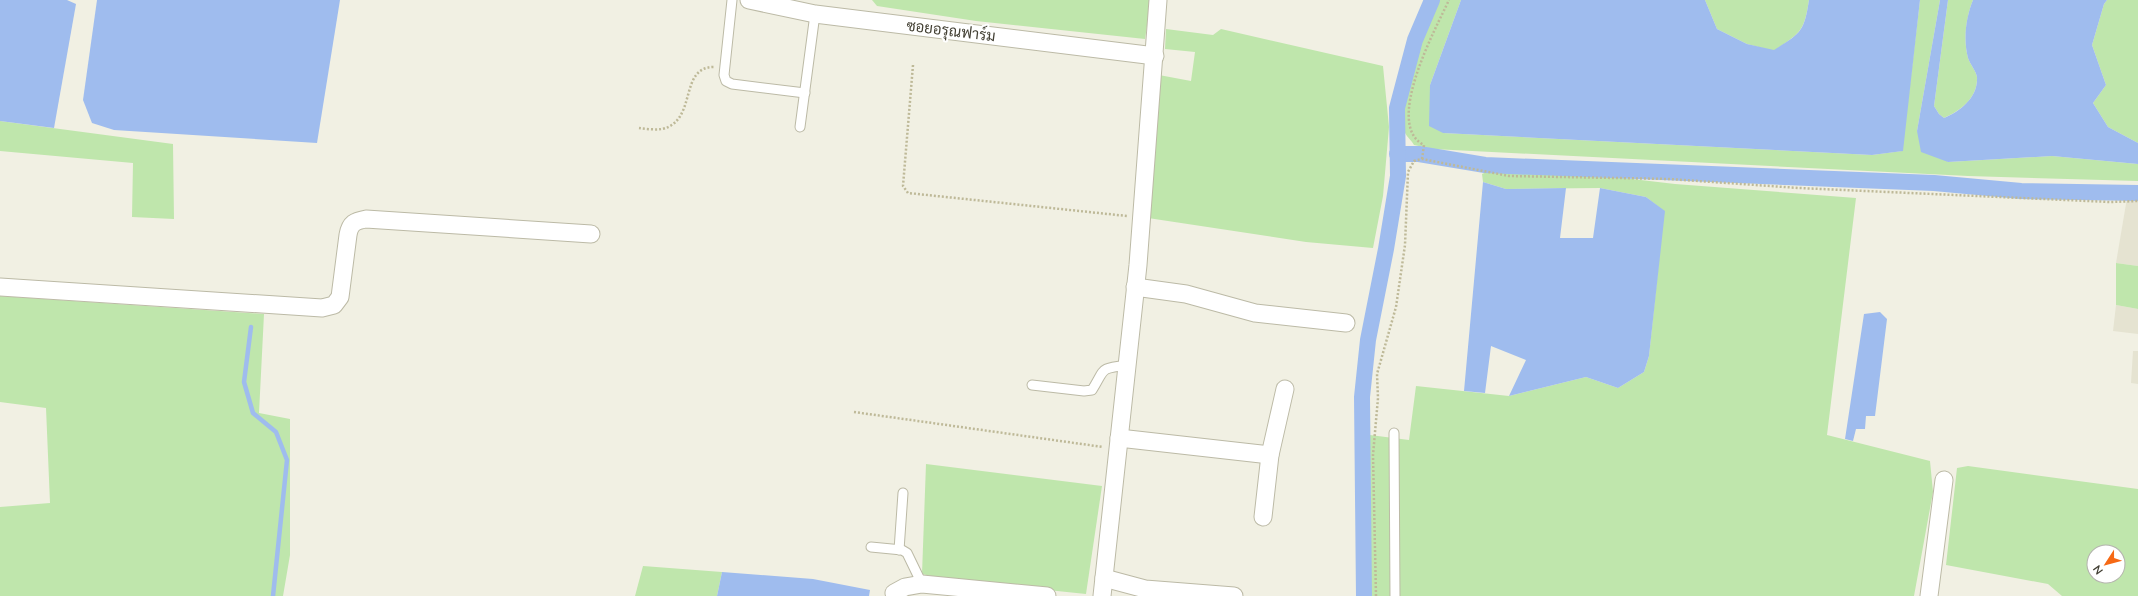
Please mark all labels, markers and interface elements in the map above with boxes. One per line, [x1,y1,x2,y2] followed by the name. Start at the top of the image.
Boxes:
[905,16,997,47] street label: ซอยอรุณฟาร์ม
[2086,544,2126,584] north arrow
[2090,562,2106,577] text: N

